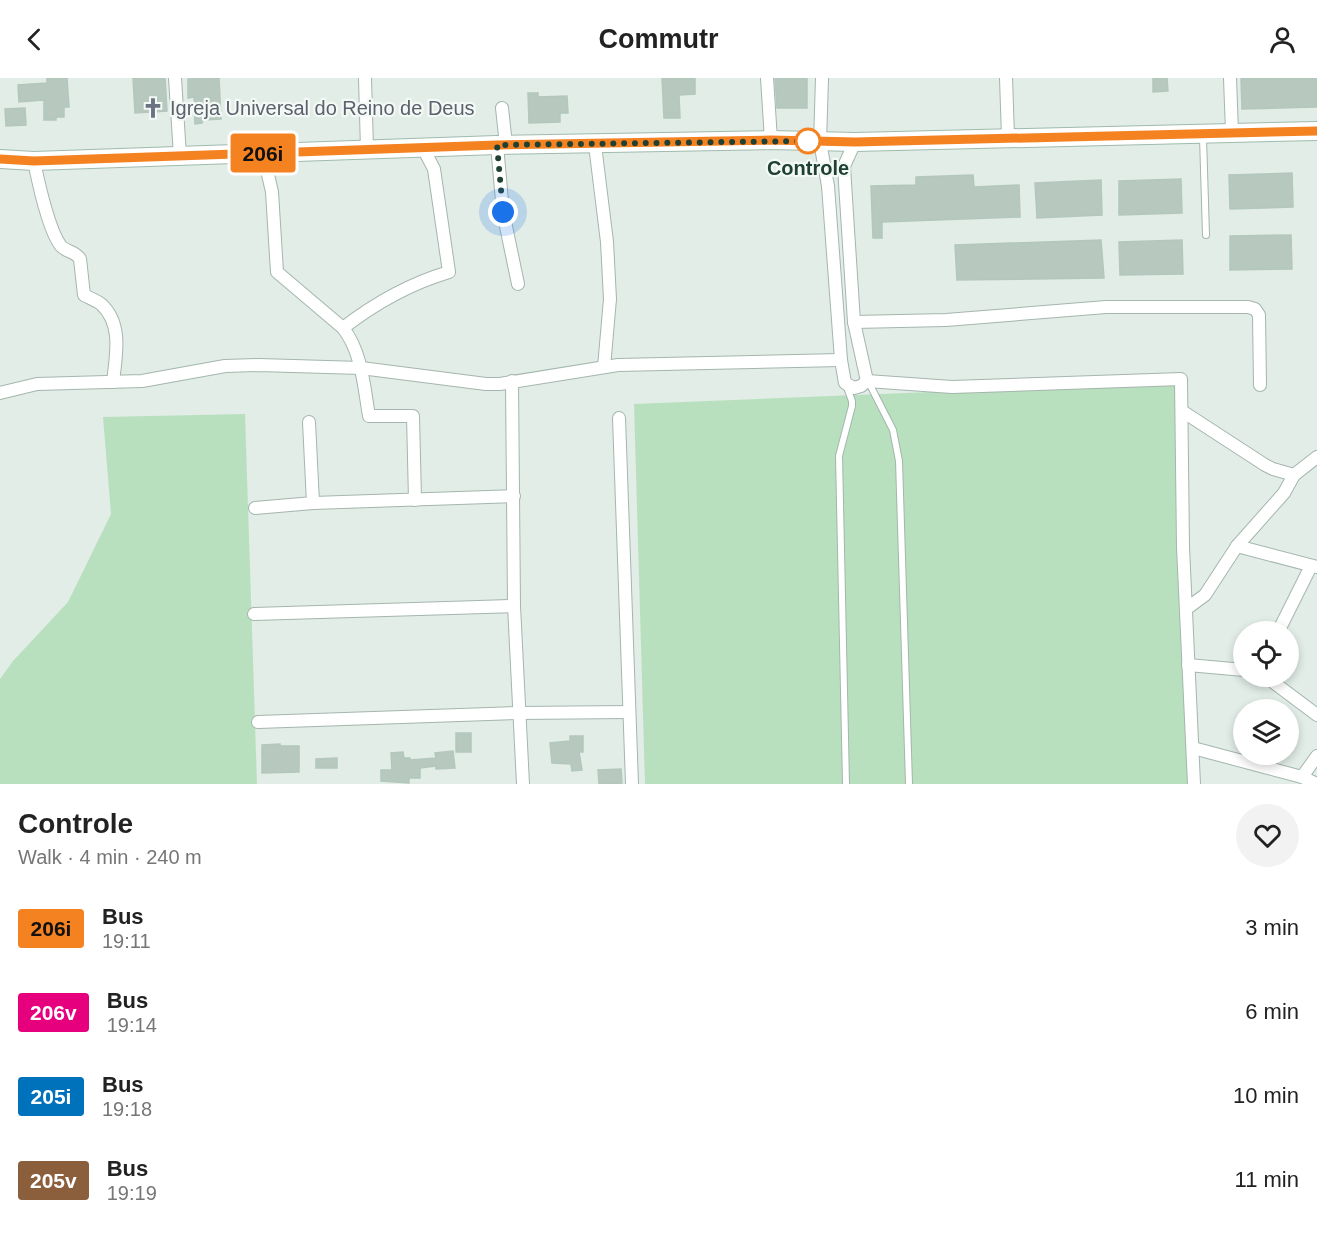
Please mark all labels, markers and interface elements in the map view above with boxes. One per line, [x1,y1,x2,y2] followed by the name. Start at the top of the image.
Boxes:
[18,23,51,56] icon: back
[1266,23,1299,56] icon: person
[599,24,719,54] text: Commutr
[141,96,165,120] church icon: Igreja Universal do Reino de Deus
[170,97,475,119] place label: Igreja Universal do Reino de Deus
[795,128,821,154] marker: Controle
[221,134,305,172] line badge: 206i
[243,142,283,165] text: 206i
[767,157,849,179] place label: Controle
[488,197,518,227] your location
[1233,621,1299,765] map controls
[1233,621,1299,687] button: locate
[1233,699,1299,765] button: layers
[1236,804,1299,867] button: heart
[18,808,133,839] text: Controle
[18,846,202,868] text: Walk · 4 min · 240 m
[102,904,144,929] text: Bus
[1245,915,1299,940] text: 3 min
[31,917,71,940] text: 206i
[102,930,151,952] text: 19:11
[107,988,148,1013] text: Bus
[1245,999,1299,1024] text: 6 min
[30,1001,77,1024] text: 206v
[107,1014,157,1036] text: 19:14
[102,1072,144,1097] text: Bus
[1233,1083,1299,1108] text: 10 min
[31,1085,71,1108] text: 205i
[102,1098,152,1120] text: 19:18
[107,1156,148,1181] text: Bus
[1235,1167,1299,1192] text: 11 min
[30,1169,77,1192] text: 205v
[107,1182,157,1204] text: 19:19

